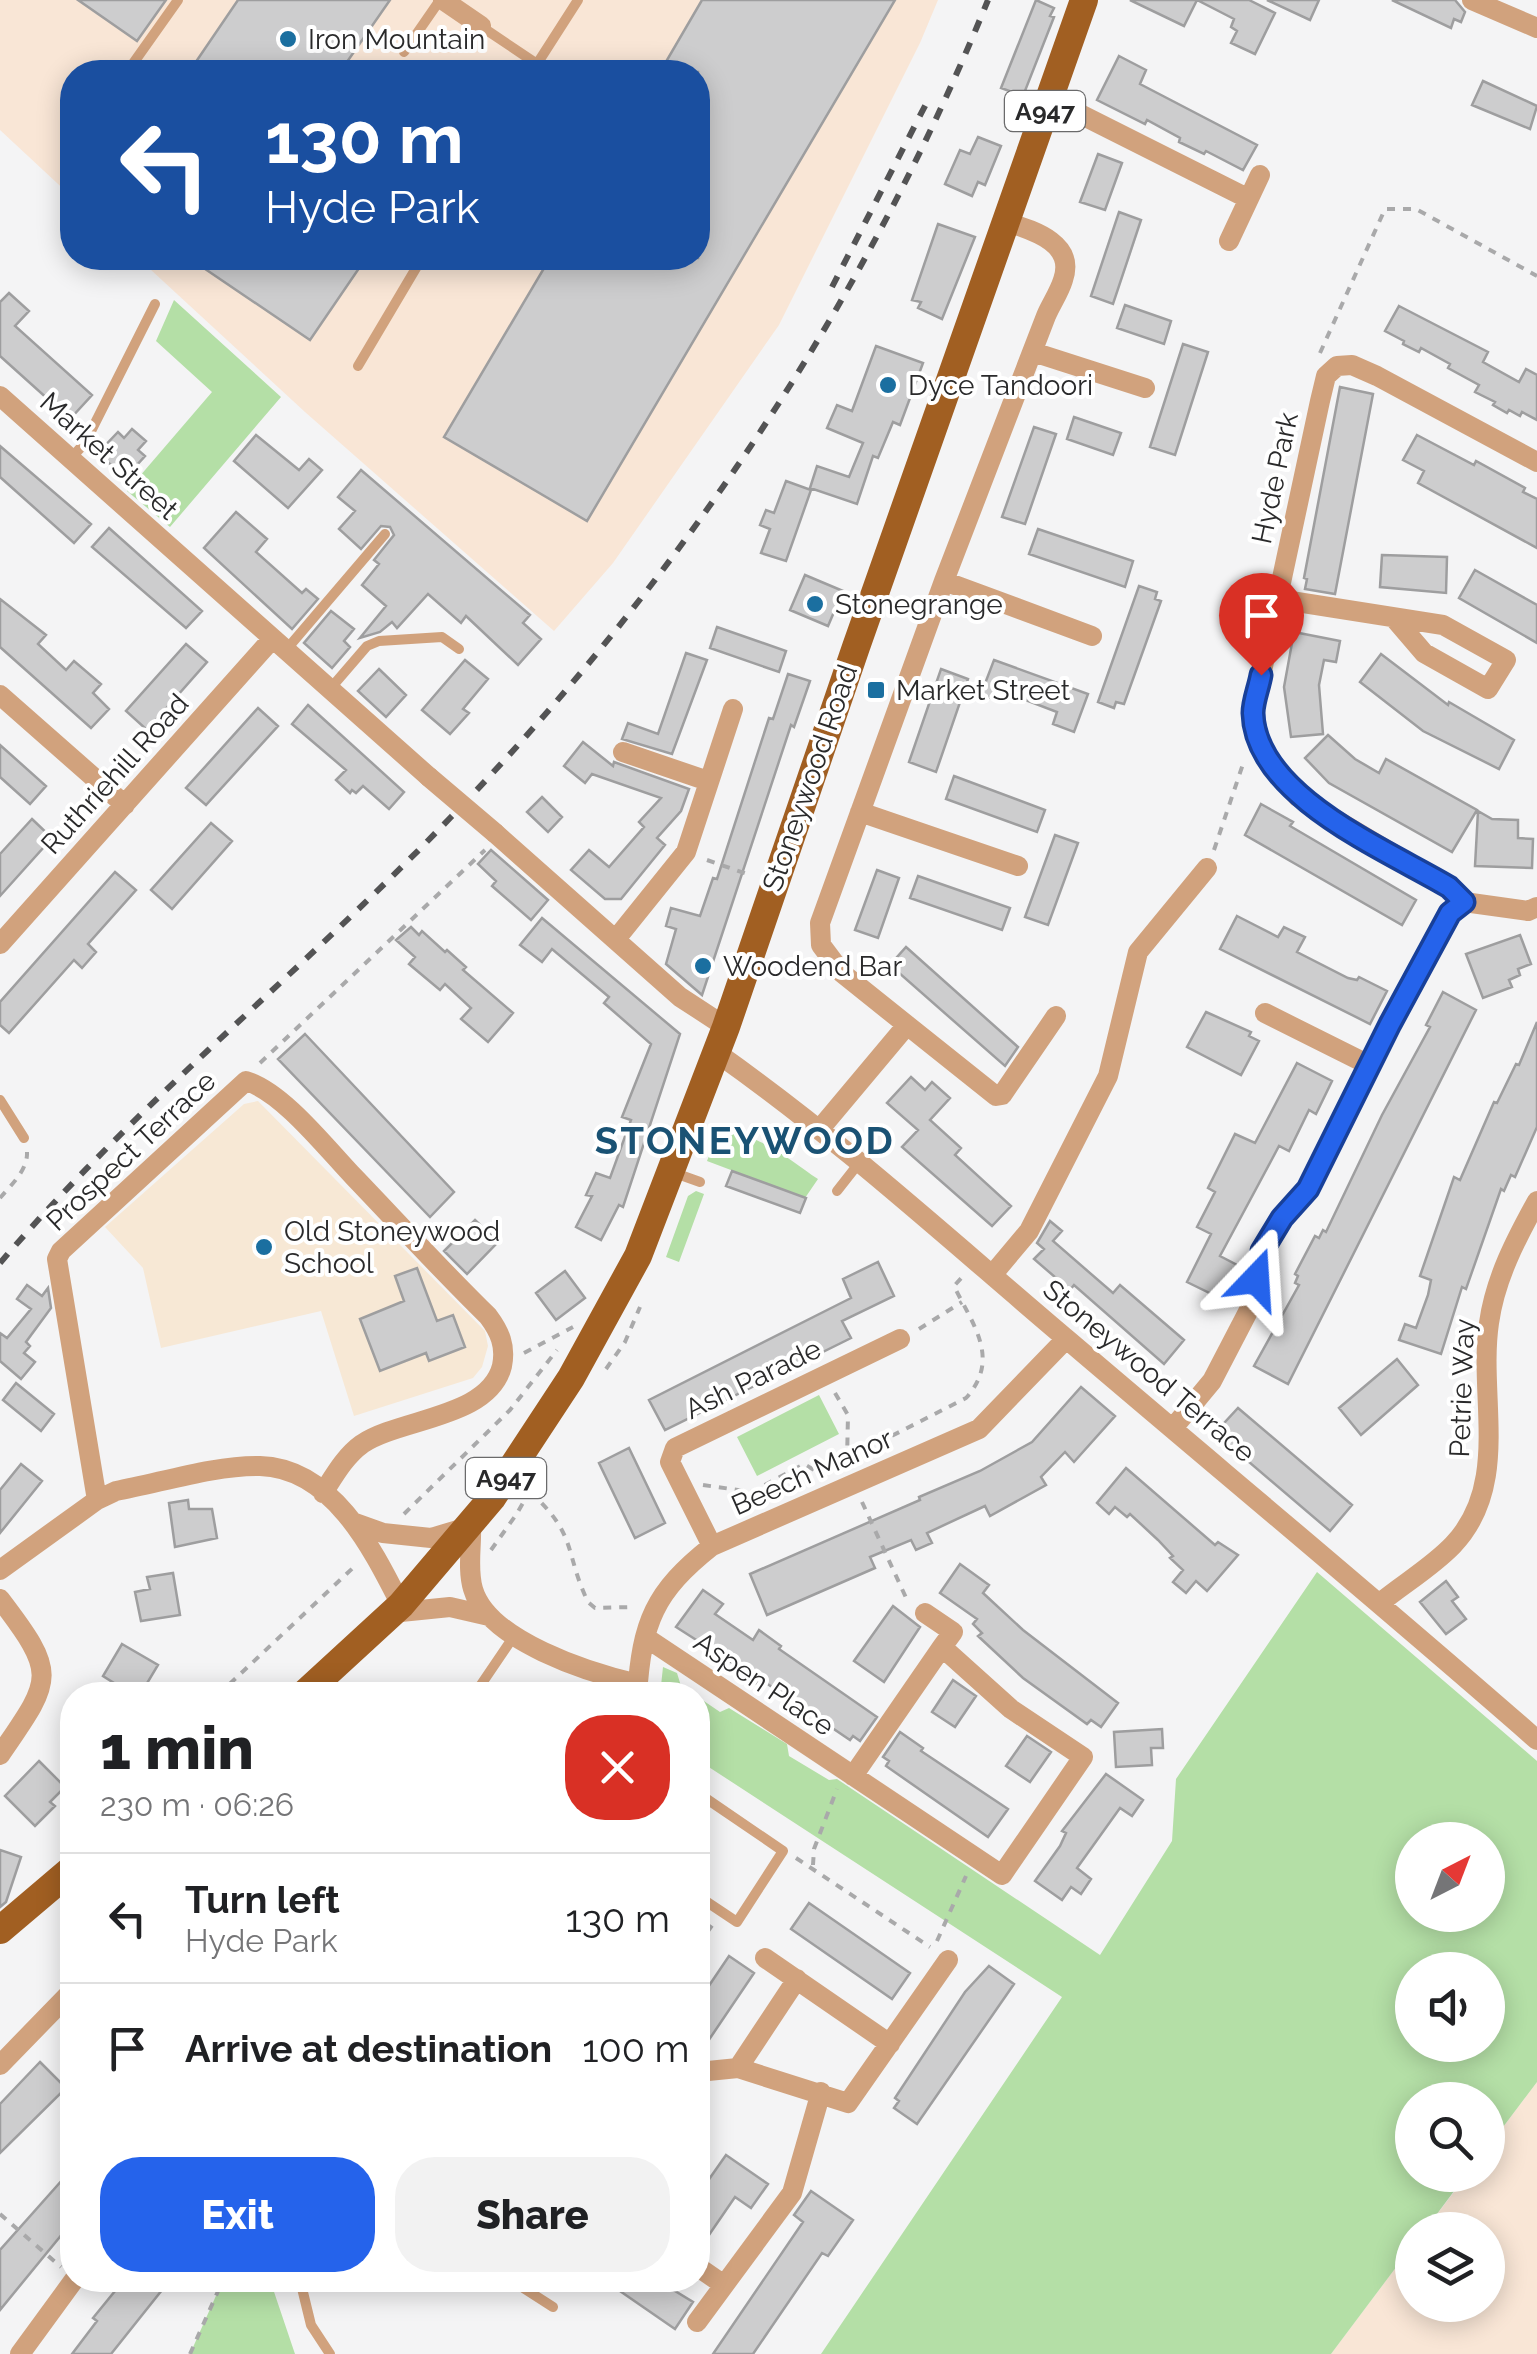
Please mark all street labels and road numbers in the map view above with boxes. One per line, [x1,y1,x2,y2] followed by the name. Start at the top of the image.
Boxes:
[1005,91,1085,131] road number: A947
[33,386,185,527] street label: Market Street
[1245,409,1305,547] street label: Hyde Park
[756,660,864,896] street label: Stoneywood Road
[35,687,195,861] street label: Ruthriehill Road
[40,1064,222,1238] street label: Prospect Terrace
[1036,1273,1262,1469] street label: Stoneywood Terrace
[1443,1318,1481,1458] street label: Petrie Way
[680,1332,826,1426] street label: Ash Parade
[726,1422,898,1522] street label: Beech Manor
[466,1458,546,1498] road number: A947
[688,1625,840,1743] street label: Aspen Place

